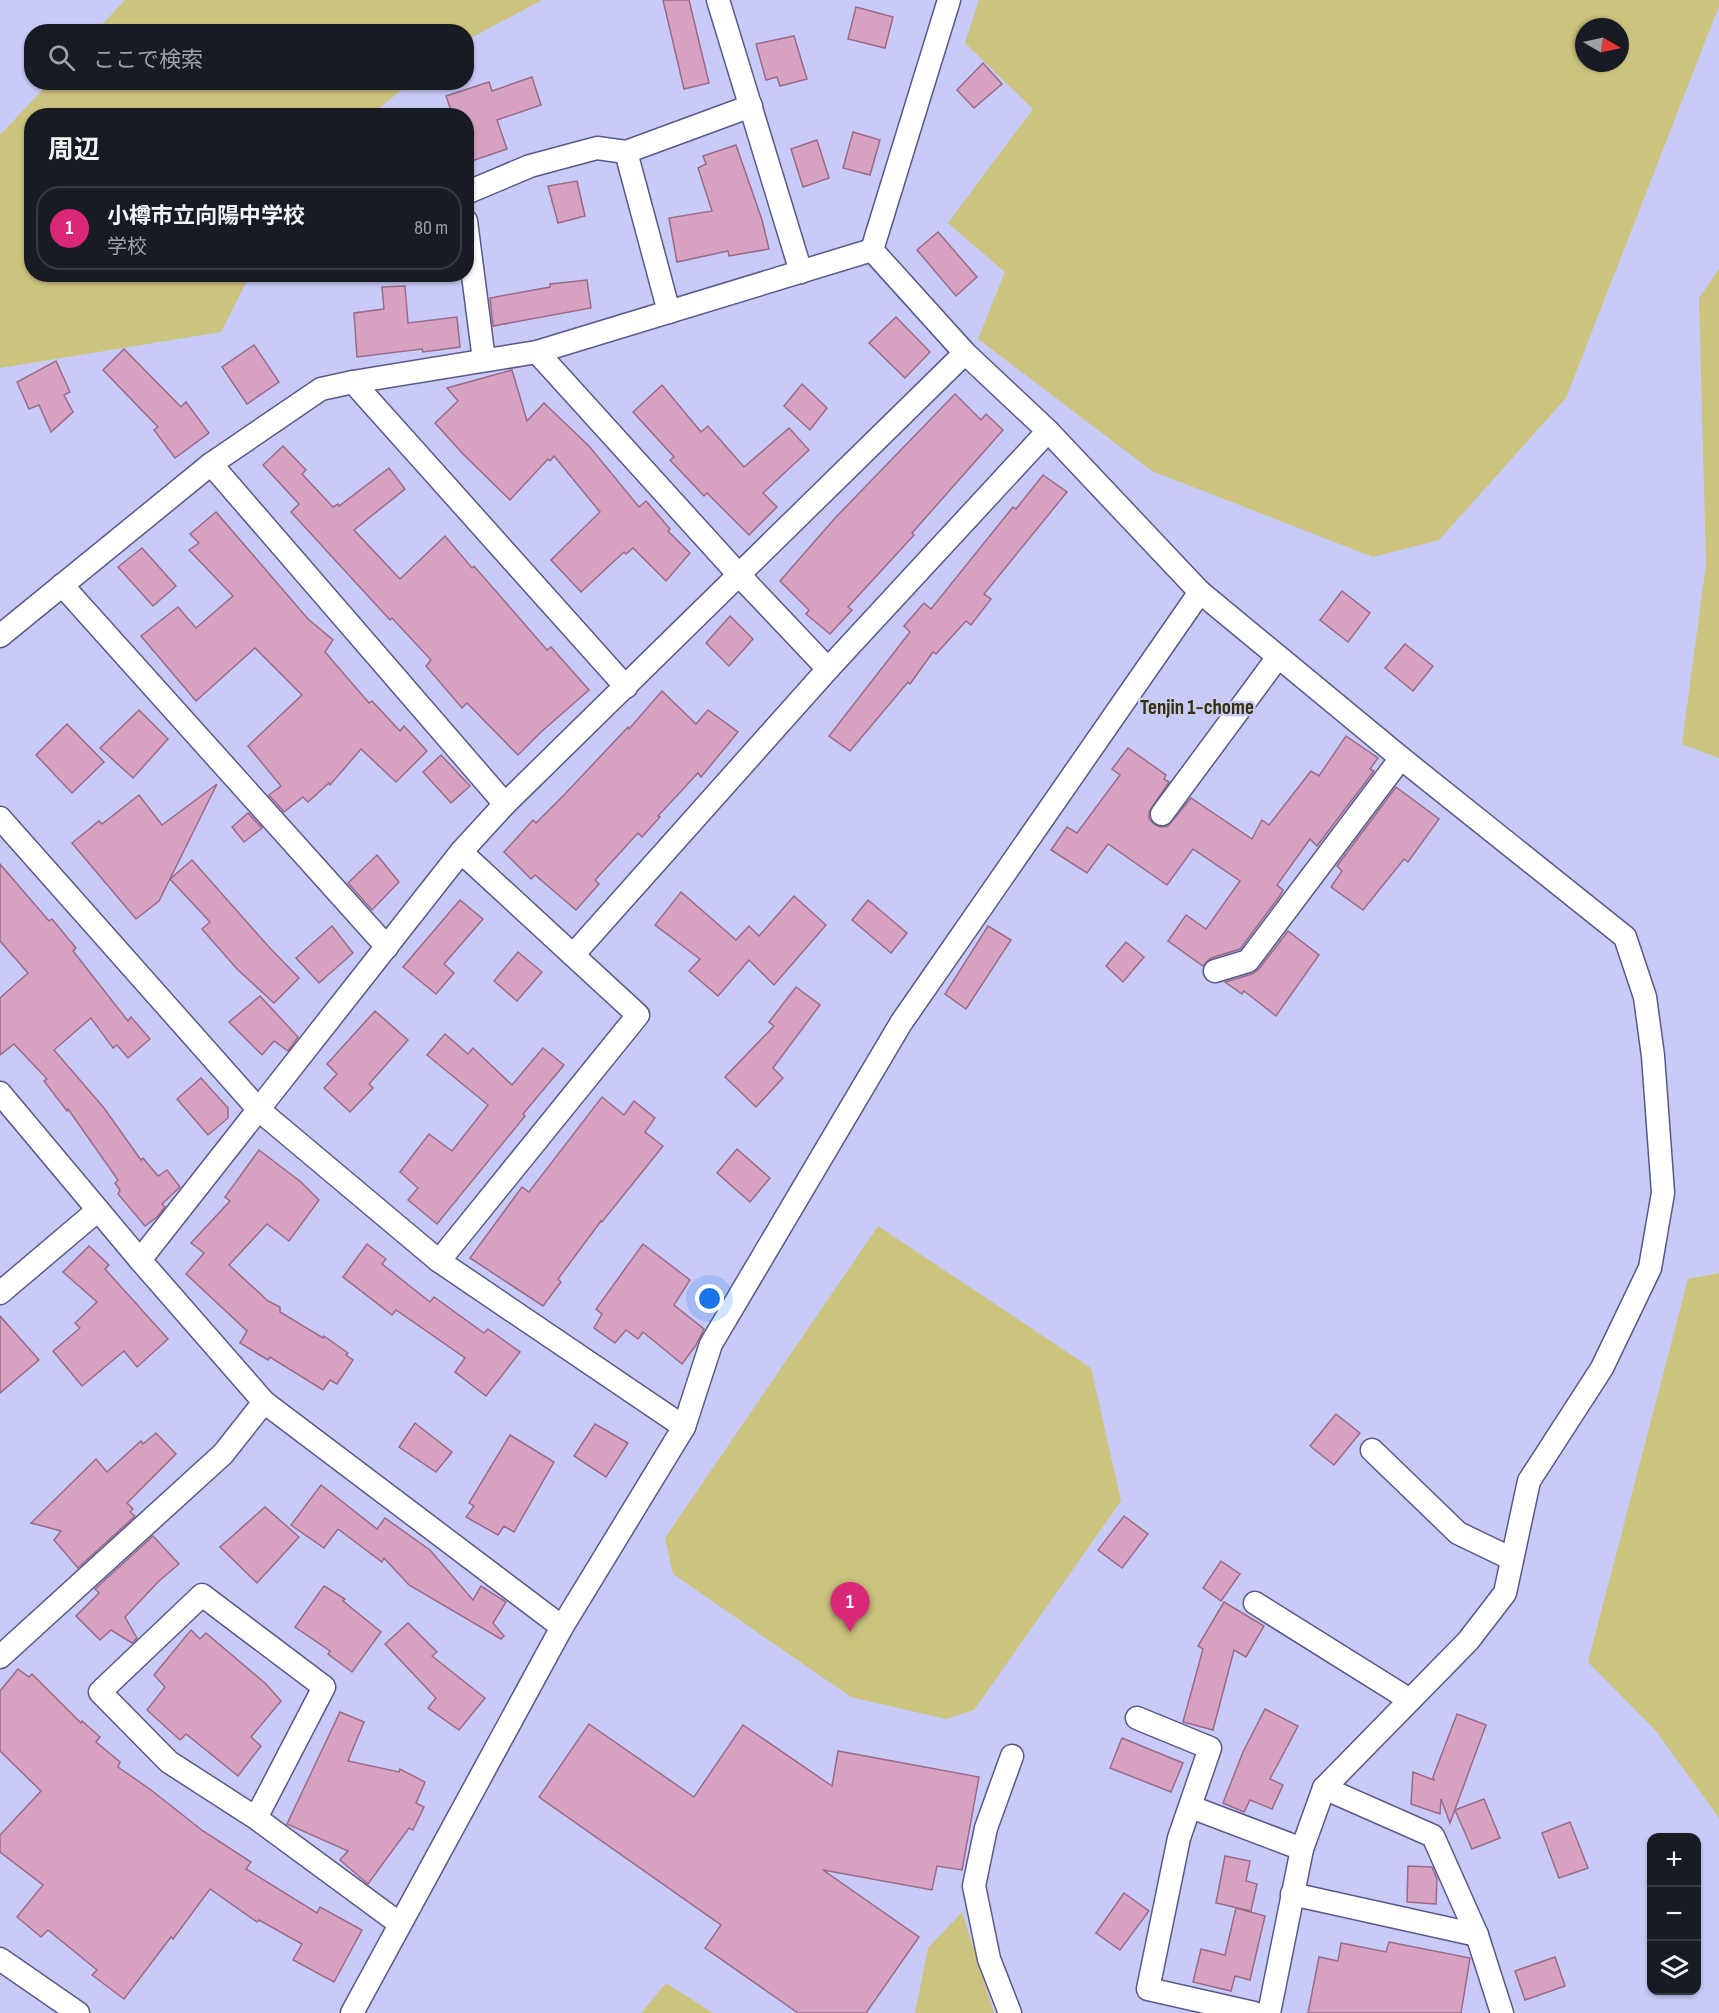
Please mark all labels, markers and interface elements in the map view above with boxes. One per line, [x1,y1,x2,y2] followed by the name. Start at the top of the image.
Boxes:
[1575,18,1629,72] north arrow
[24,24,474,90] search box
[45,41,78,74] icon: search
[93,47,203,74] text: ここで検索
[48,135,100,166] text: 周辺
[107,203,305,230] text: 小樽市立向陽中学校
[66,216,73,240] text: 1
[414,216,448,240] text: 80 m
[107,235,147,259] text: 学校
[1140,695,1254,720] district label: Tenjin 1-chome
[695,1284,724,1313] your location
[830,1582,870,1632] pin: 1
[1647,1833,1701,1995] map controls
[1647,1833,1701,1887] button: +
[1647,1887,1701,1941] button: −
[1647,1941,1701,1995] button: layers

